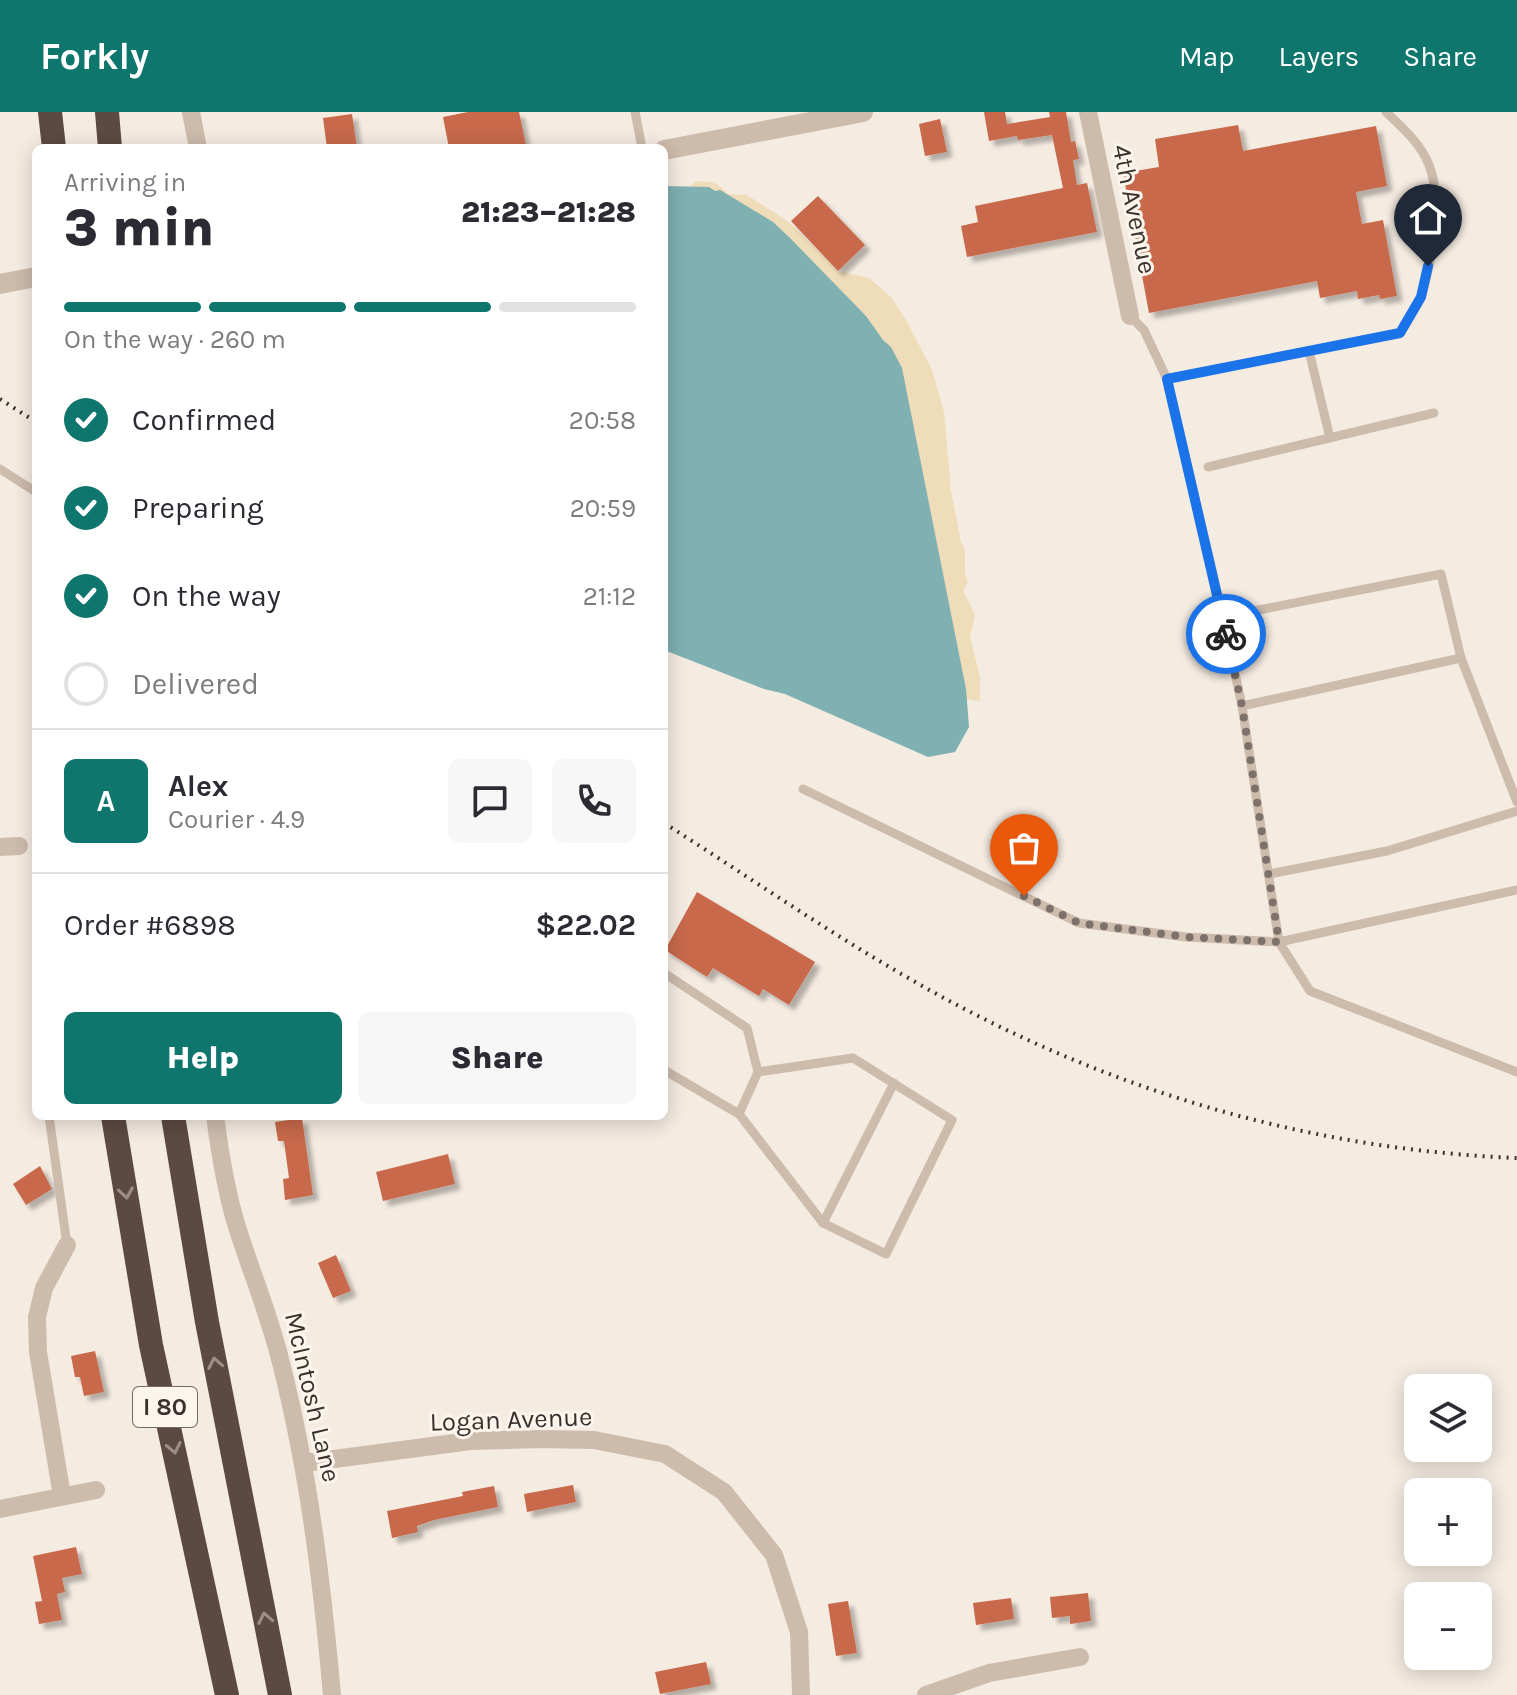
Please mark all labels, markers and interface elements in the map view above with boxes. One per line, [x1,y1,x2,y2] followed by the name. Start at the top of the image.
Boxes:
[40,34,149,79] text: Forkly
[1179,40,1234,73] text: Map
[1278,40,1359,73] text: Layers
[1403,40,1477,73] text: Share
[1106,141,1163,277] street label: 4th Avenue
[64,167,186,198] text: Arriving in
[1394,184,1462,266] pin
[461,194,636,230] text: 21:23–21:28
[1406,196,1450,240] icon: home
[64,197,214,258] text: 3 min
[64,324,286,355] text: On the way · 260 m
[64,398,108,442] icon: check
[132,402,276,438] text: Confirmed
[569,405,636,436] text: 20:58
[64,486,108,530] icon: check
[132,490,264,526] text: Preparing
[570,493,636,524] text: 20:59
[64,574,108,618] icon: check
[132,578,281,614] text: On the way
[583,581,636,612] text: 21:12
[1186,594,1266,674] courier
[1204,612,1248,656] icon: bike
[132,666,259,702] text: Delivered
[448,759,532,843] button: chat
[552,759,636,843] button: phone
[168,768,228,804] text: Alex
[97,783,115,819] text: A
[168,804,305,835] text: Courier · 4.9
[990,814,1058,896] pin
[1002,826,1046,870] icon: bag
[64,907,236,943] text: Order #6898
[535,907,636,943] text: $22.02
[64,1012,342,1104] button: Help
[358,1012,636,1104] button: Share
[117,1186,134,1200] one-way arrow
[278,1309,347,1485] street label: McIntosh Lane
[207,1357,224,1371] one-way arrow
[1404,1374,1492,1670] map controls
[1404,1374,1492,1462] button: layers
[133,1387,197,1427] road number: I 80
[429,1401,593,1438] street label: Logan Avenue
[165,1441,182,1455] one-way arrow
[1404,1478,1492,1566] button: +
[1404,1582,1492,1670] button: −
[258,1612,275,1625] one-way arrow

